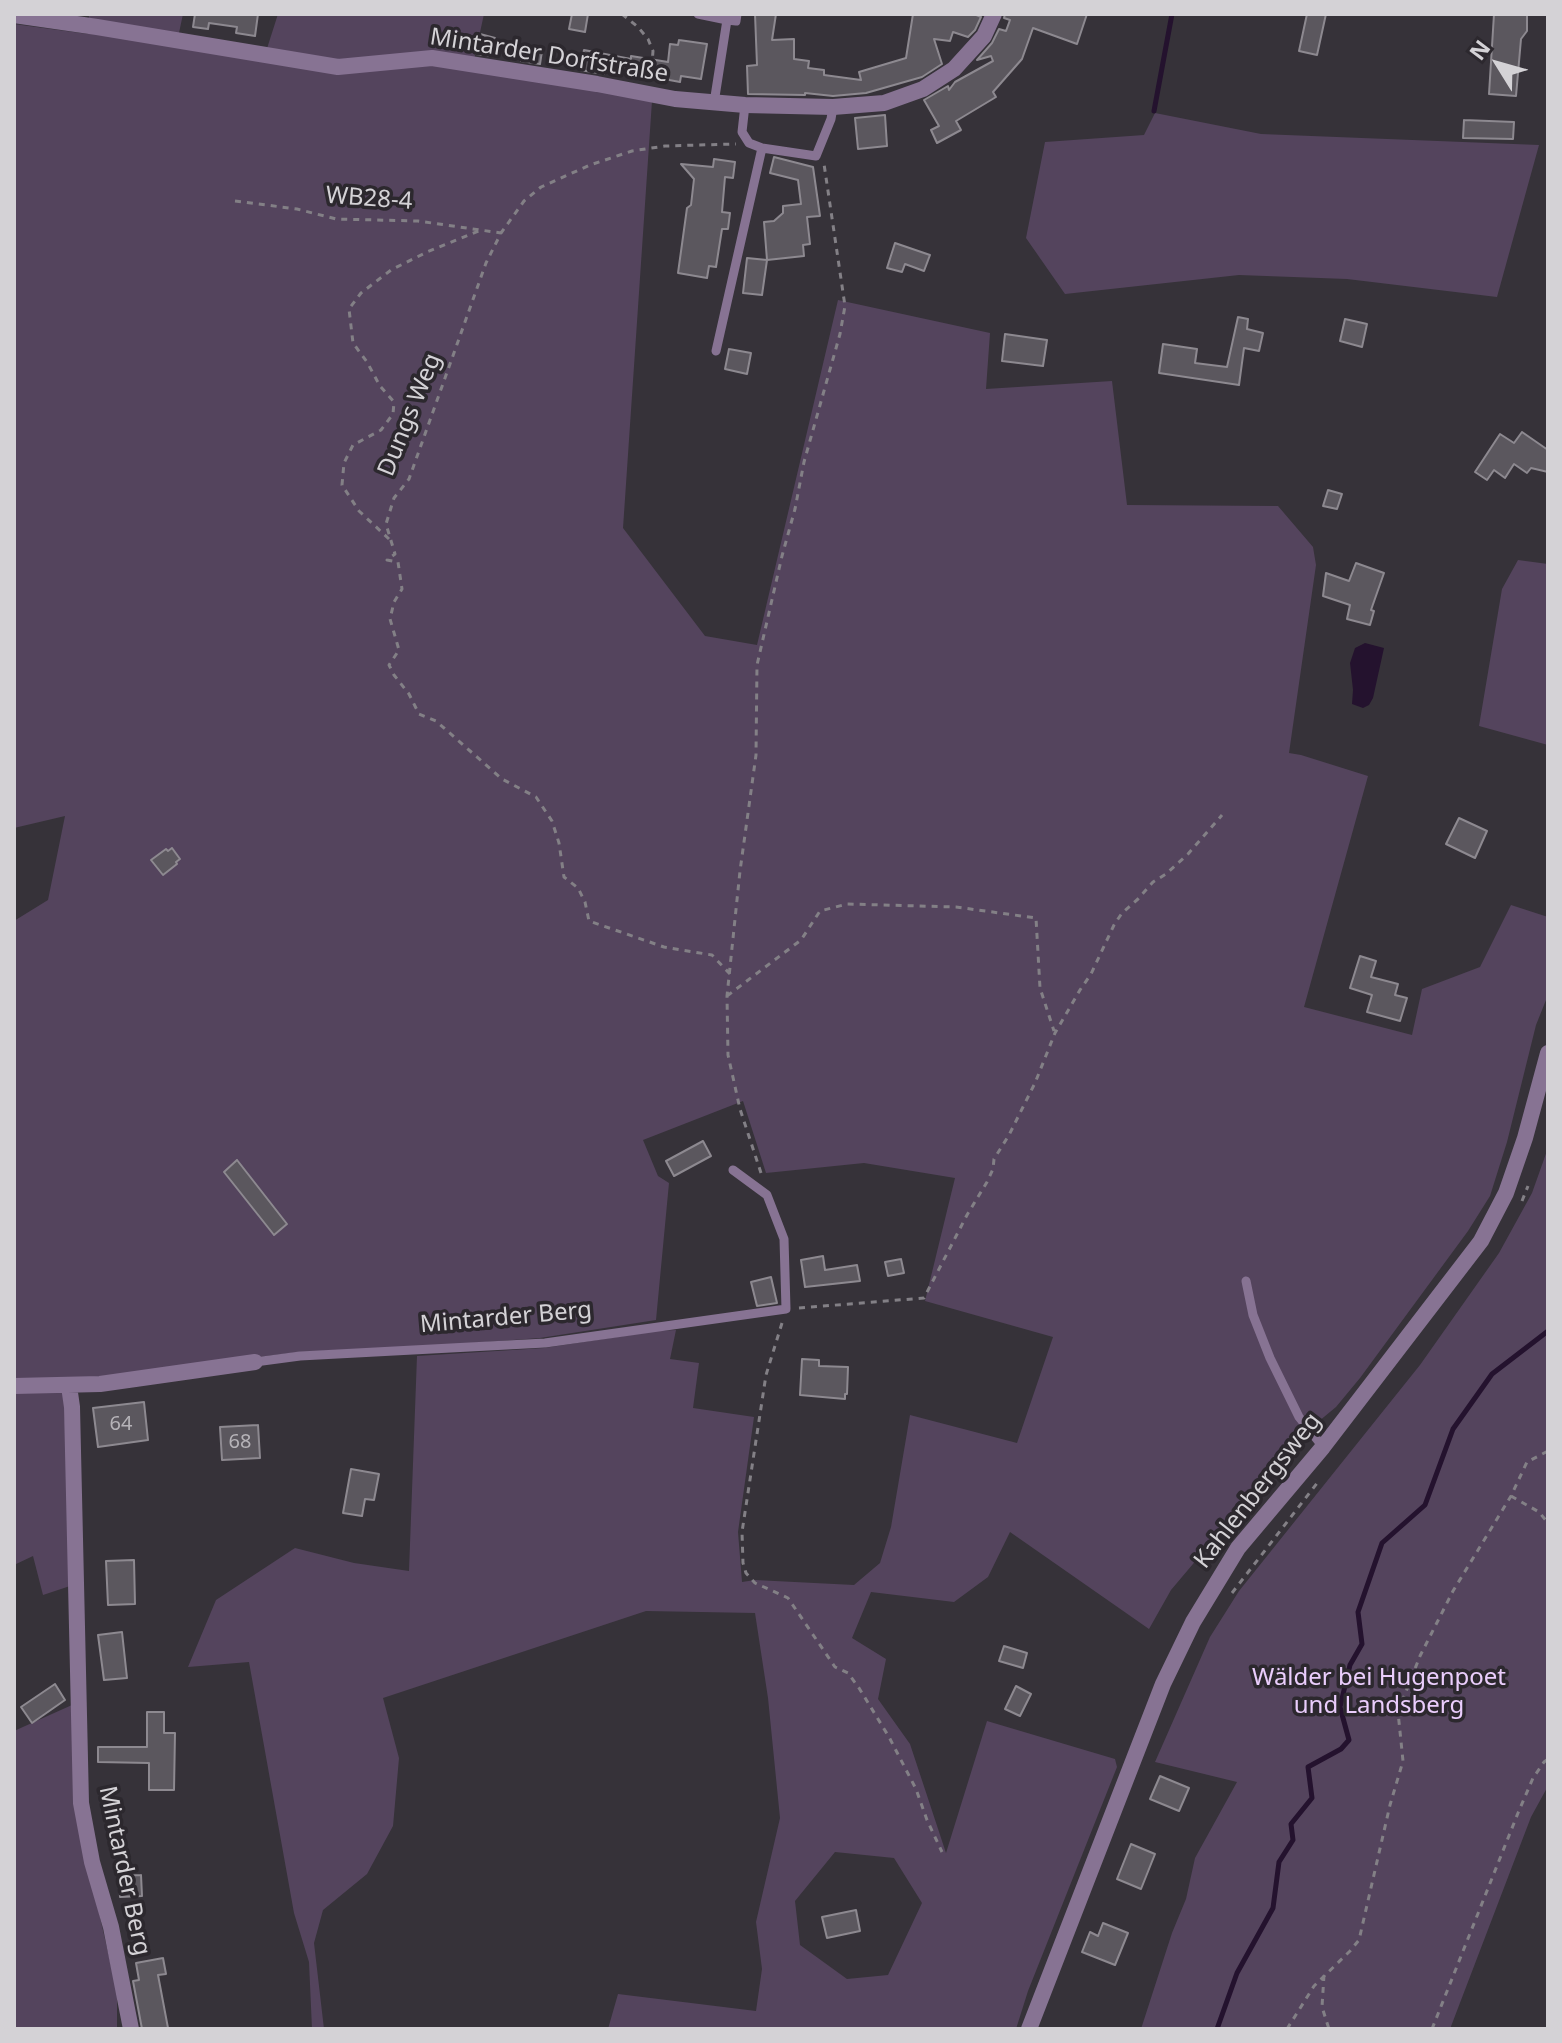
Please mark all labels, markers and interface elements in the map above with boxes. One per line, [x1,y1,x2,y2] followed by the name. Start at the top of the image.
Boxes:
[428,23,670,89] street label: Mintarder Dorfstraße
[1458,24,1538,104] north arrow
[1461,33,1496,66] text: N
[325,182,413,216] street label: WB28-4
[372,349,448,481] street label: Dungs Weg
[419,1296,593,1340] street label: Mintarder Berg
[1188,1408,1328,1574] street label: Kahlenbergsweg
[110,1412,132,1436] house number: 64
[229,1430,251,1454] house number: 68
[1252,1664,1506,1720] park label: Wälder bei Hugenpoet und Landsberg
[92,1784,156,1958] street label: Mintarder Berg

